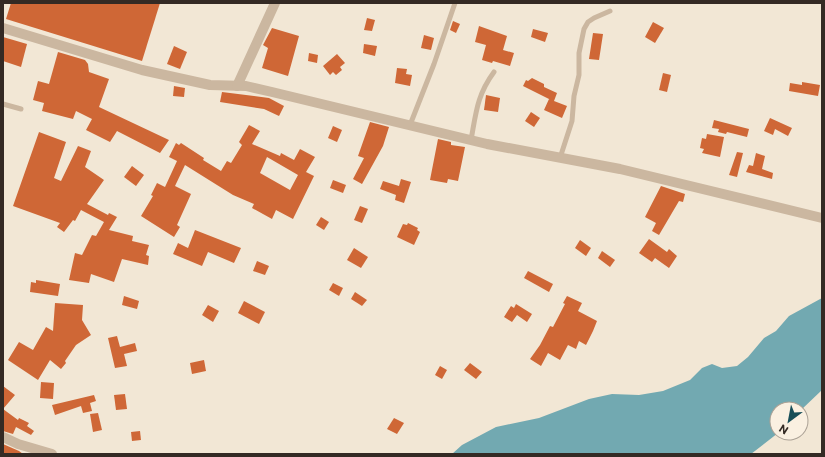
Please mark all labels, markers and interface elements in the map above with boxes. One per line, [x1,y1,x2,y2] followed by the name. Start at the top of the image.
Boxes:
[769,401,809,441] north arrow
[776,422,790,438] text: N

